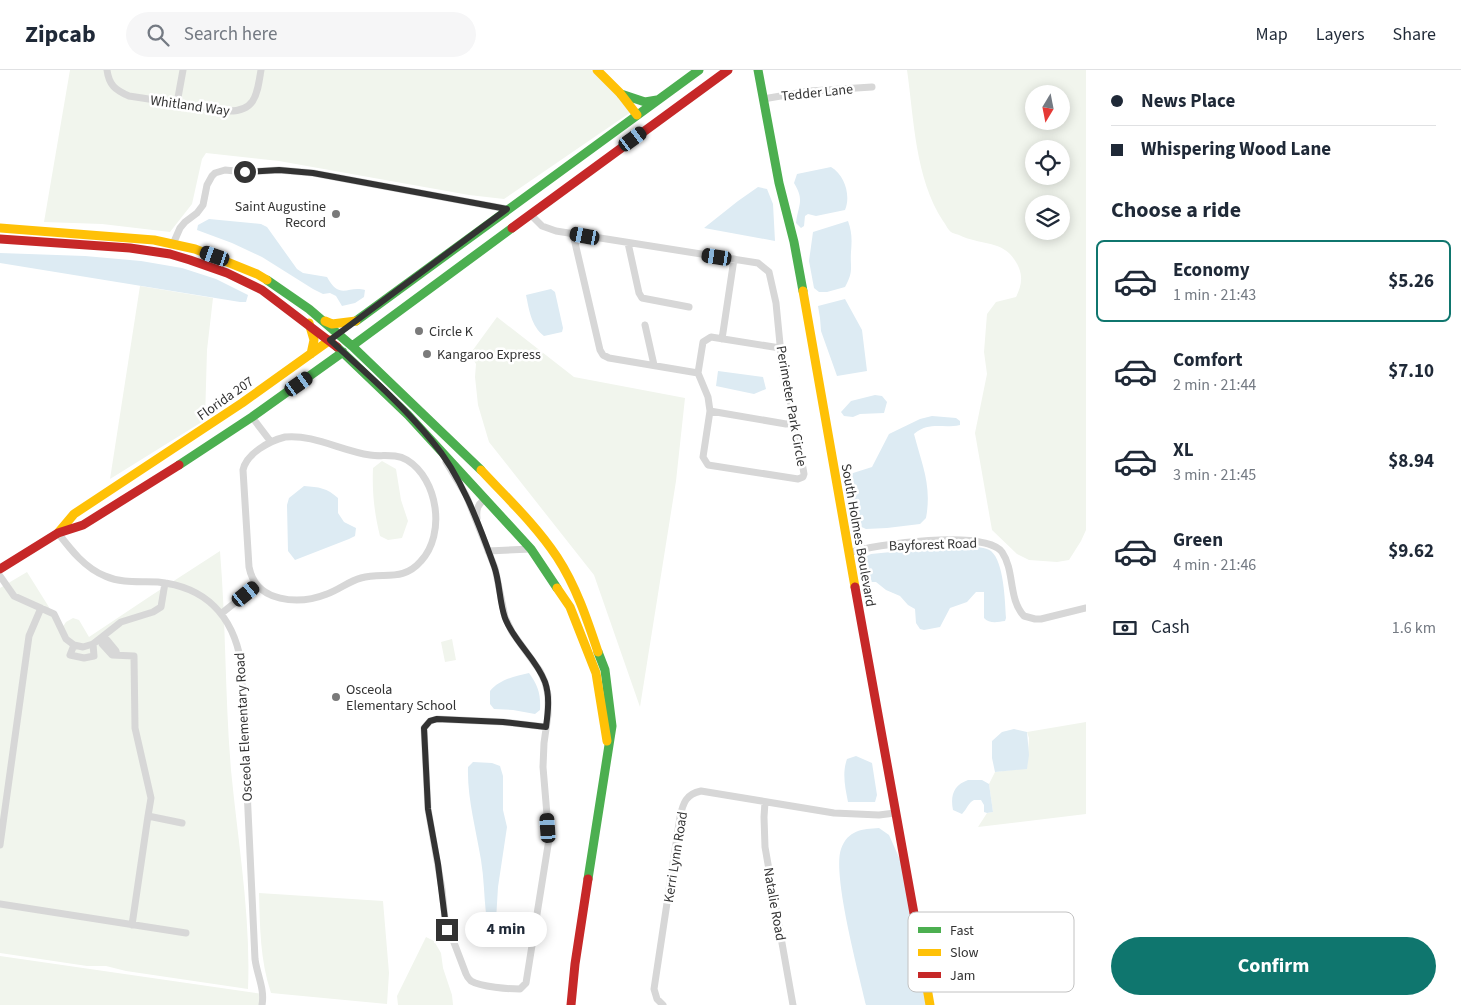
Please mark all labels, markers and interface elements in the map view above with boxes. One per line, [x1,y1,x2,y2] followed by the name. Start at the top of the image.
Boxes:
[126,12,476,57] search box
[25,17,96,52] text: Zipcab
[144,21,172,49] icon: search
[184,21,277,48] text: Search here
[1256,22,1288,47] text: Map
[1316,22,1365,47] text: Layers
[1393,22,1436,47] text: Share
[780,79,854,107] street label: Tedder Lane
[1025,85,1070,130] north arrow
[1025,85,1070,240] map controls
[1141,88,1235,115] text: News Place
[149,91,231,122] street label: Whitland Way
[616,124,649,154] car
[1141,136,1331,163] text: Whispering Wood Lane
[1025,140,1070,185] button: locate
[234,161,256,183] route start
[1111,194,1241,226] text: Choose a ride
[1025,195,1070,240] button: layers
[235,197,326,233] place label: Saint Augustine Record
[330,208,342,220] marker: Saint Augustine Record
[568,226,601,246] car
[198,244,231,268] car
[701,247,732,267] car
[1173,257,1250,284] text: Economy
[1113,259,1158,304] icon: car
[1388,268,1434,295] text: $5.26
[1173,284,1256,306] text: 1 min · 21:43
[429,322,474,342] place label: Circle K
[413,325,425,337] marker: Circle K
[771,344,812,468] street label: Perimeter Park Circle
[437,345,541,365] place label: Kangaroo Express
[1173,347,1243,374] text: Comfort
[421,348,433,360] marker: Kangaroo Express
[1113,349,1158,394] icon: car
[1388,358,1434,385] text: $7.10
[282,369,315,399] car
[193,372,258,426] street label: Florida 207
[1173,374,1256,396] text: 2 min · 21:44
[1173,437,1194,464] text: XL
[1113,439,1158,484] icon: car
[1388,448,1434,475] text: $8.94
[836,462,880,608] street label: South Holmes Boulevard
[1173,464,1256,486] text: 3 min · 21:45
[1173,527,1223,554] text: Green
[1113,529,1158,574] icon: car
[889,533,977,557] street label: Bayforest Road
[1388,538,1434,565] text: $9.62
[1173,554,1256,576] text: 4 min · 21:46
[229,579,262,609] car
[1111,614,1139,642] icon: cash
[1151,614,1190,641] text: Cash
[1392,617,1436,639] text: 1.6 km
[230,652,258,802] street label: Osceola Elementary Road
[346,680,457,716] place label: Osceola Elementary School
[330,691,342,703] marker: Osceola Elementary School
[659,810,693,904] street label: Kerri Lynn Road
[539,813,556,843] car
[758,866,790,942] street label: Natalie Road
[464,912,547,948] callout: 4 min
[908,912,1074,992] legend
[487,918,525,940] text: 4 min
[436,919,458,941] route end
[950,921,974,941] text: Fast
[1111,937,1436,995] button: Confirm
[950,943,979,963] text: Slow
[950,966,975,986] text: Jam

